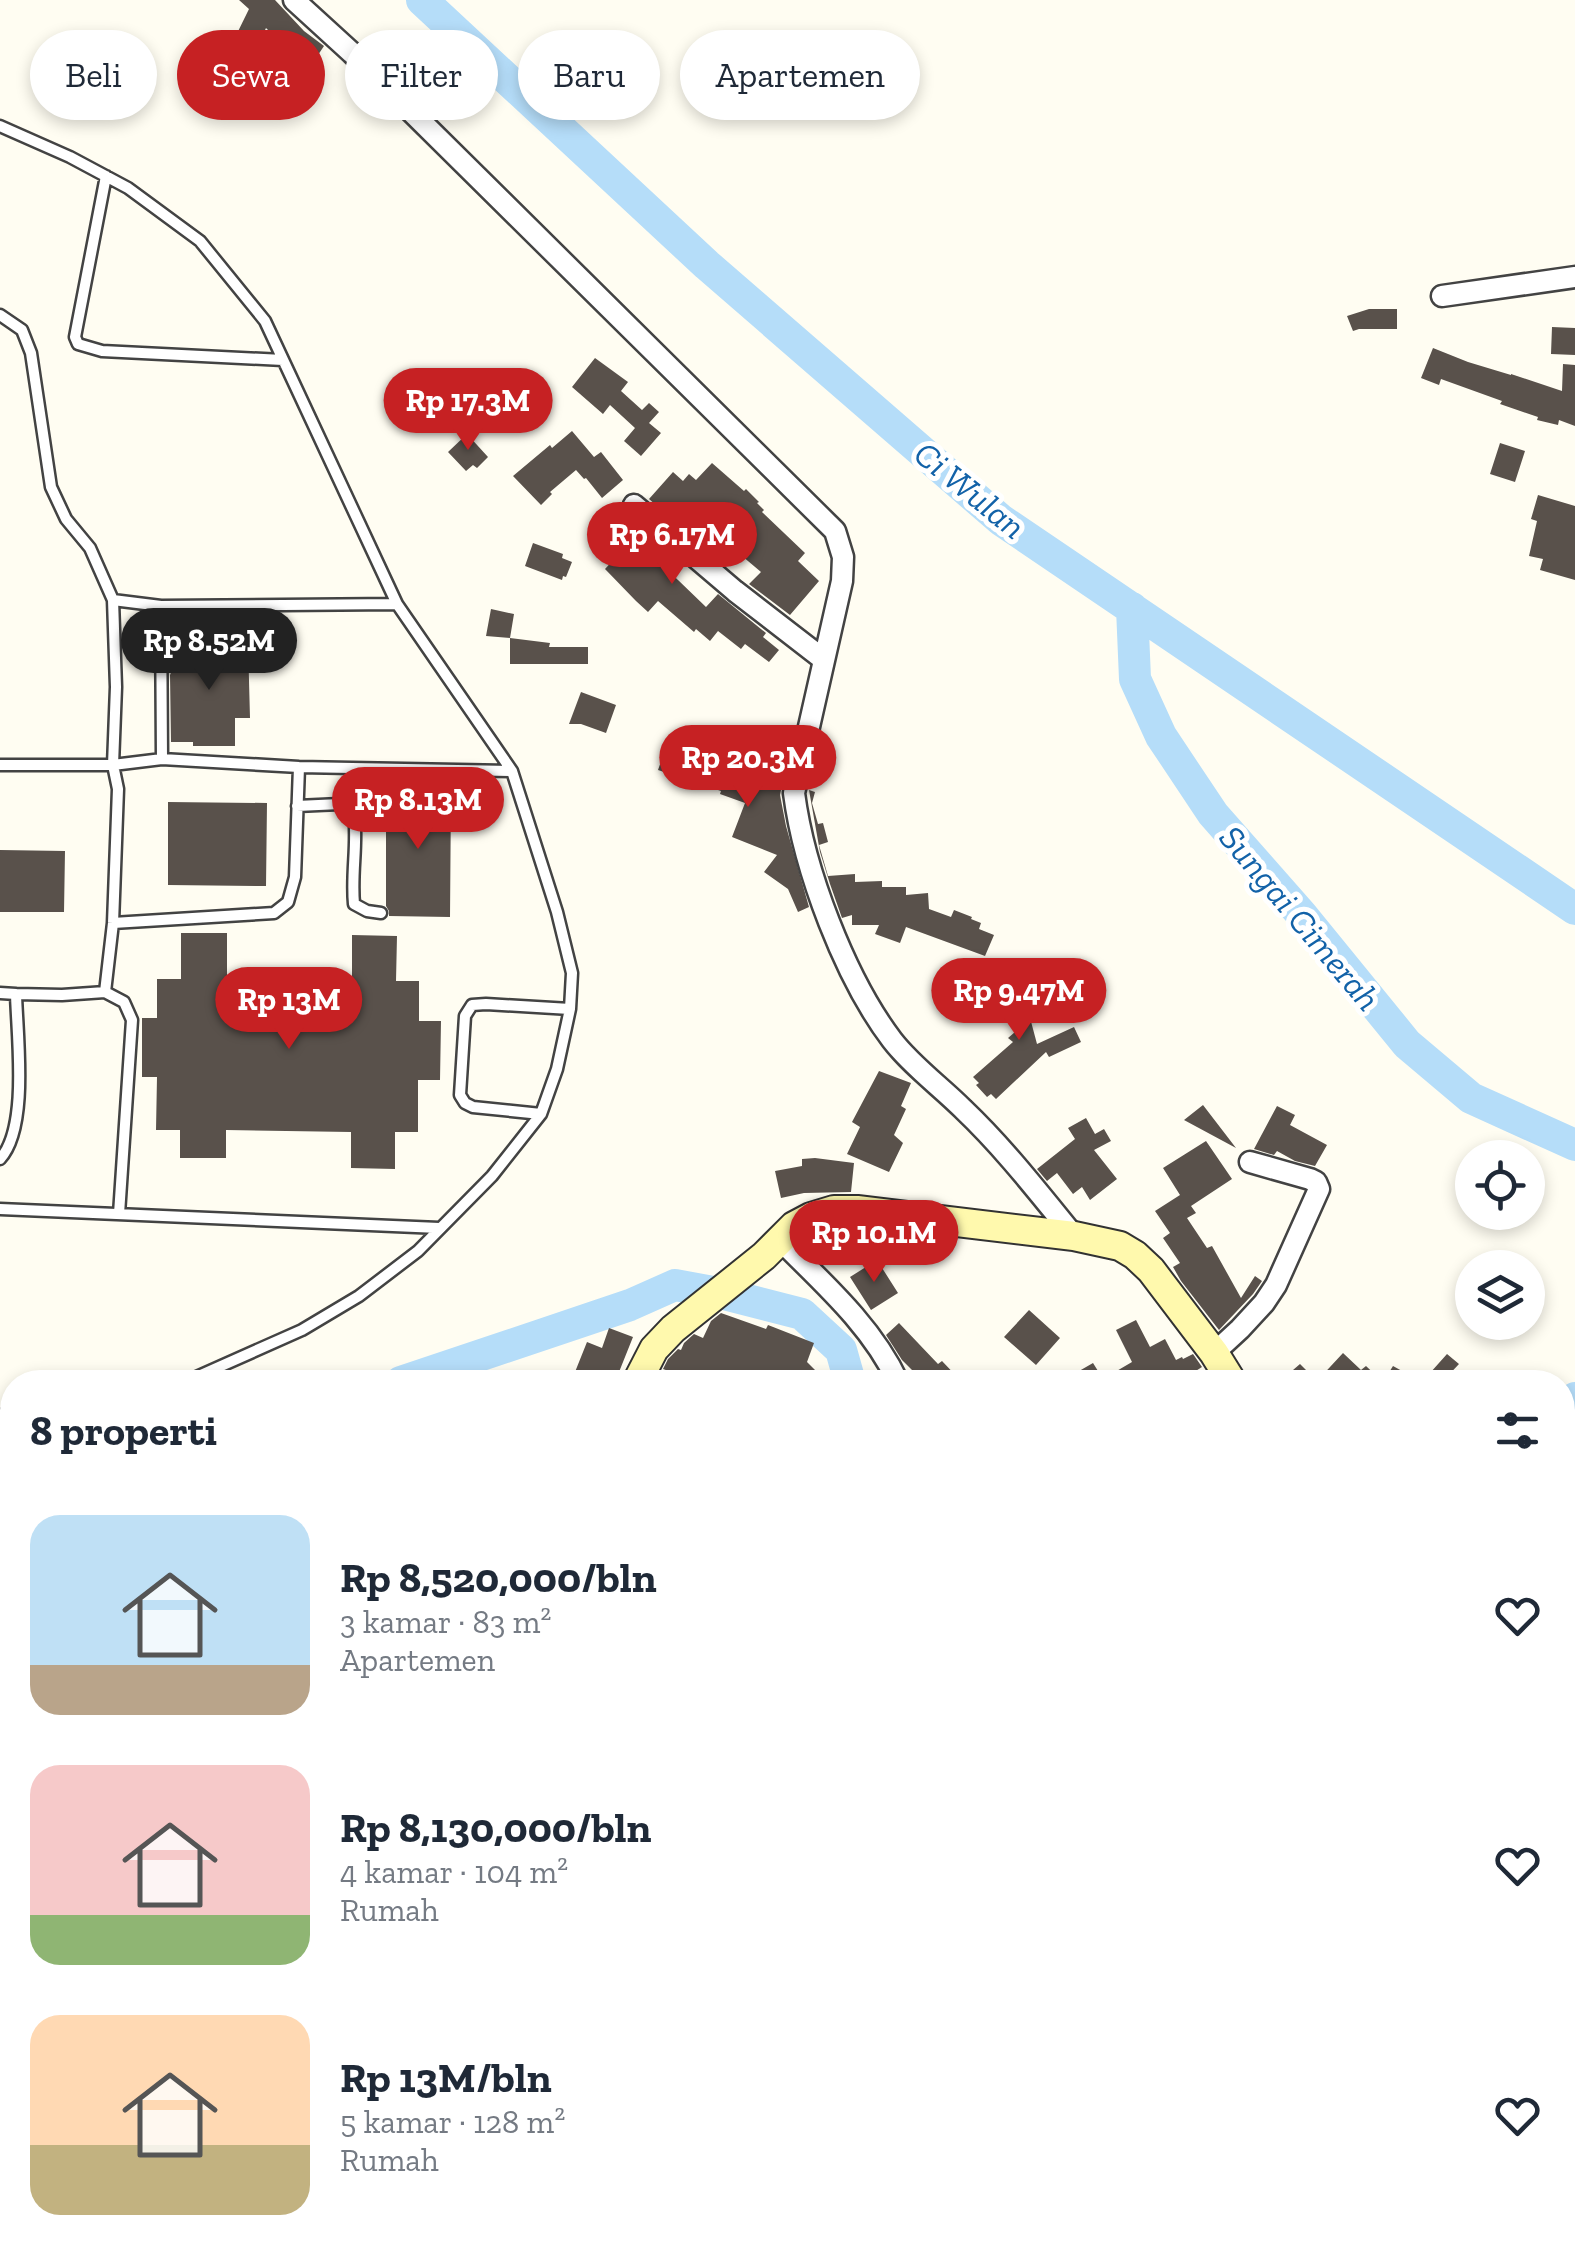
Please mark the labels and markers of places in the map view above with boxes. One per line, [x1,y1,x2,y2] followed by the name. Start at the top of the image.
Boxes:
[365,368,571,453] pin: Rp 17.3M
[569,502,775,587] pin: Rp 6.17M
[106,608,312,693] pin: Rp 8.52M
[645,725,851,810] pin: Rp 20.3M
[315,767,521,852] pin: Rp 8.13M
[916,958,1122,1043] pin: Rp 9.47M
[208,967,370,1052] pin: Rp 13M
[771,1200,977,1285] pin: Rp 10.1M

